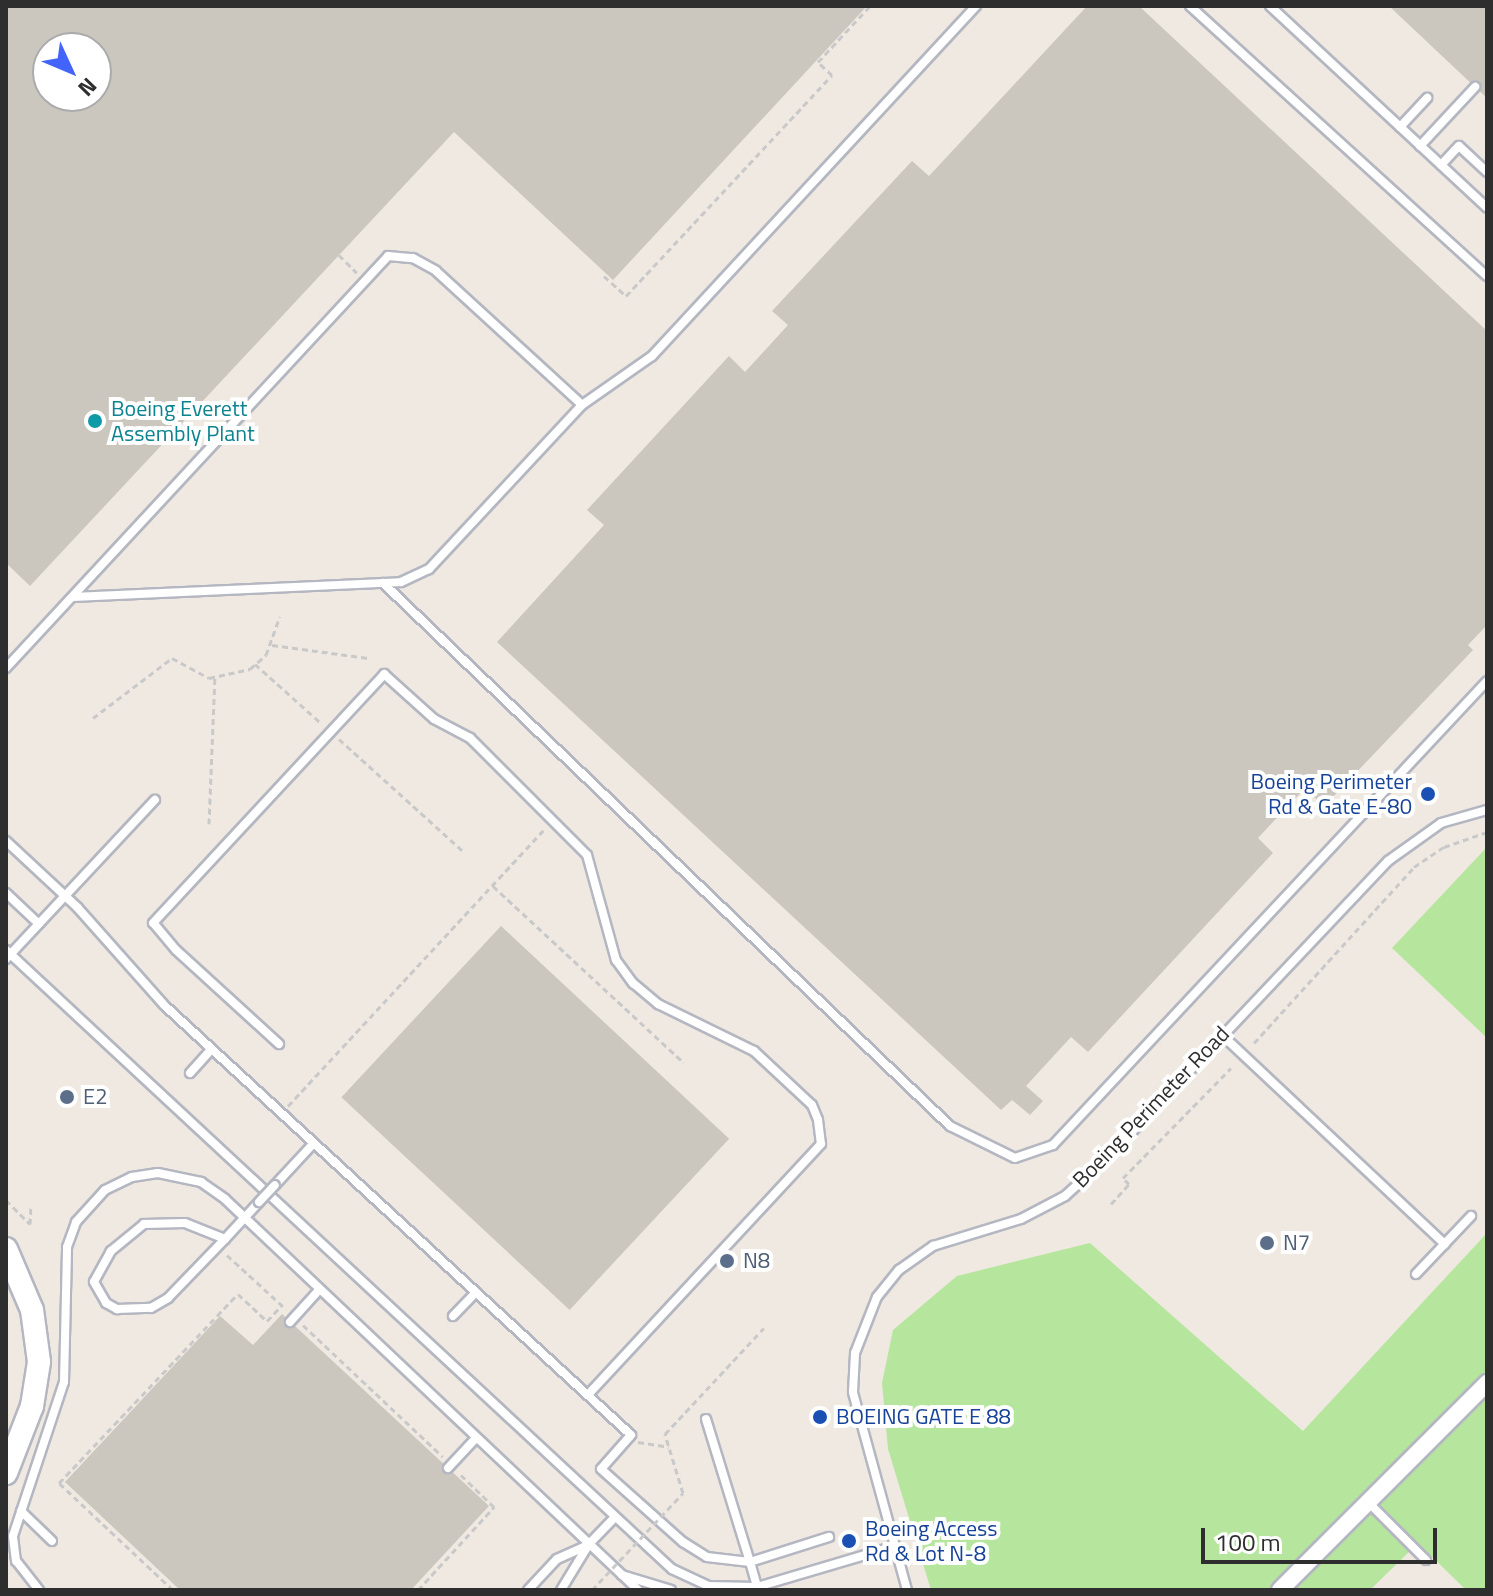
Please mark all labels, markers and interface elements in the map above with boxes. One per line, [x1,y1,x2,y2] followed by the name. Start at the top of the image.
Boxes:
[32,32,112,112] north arrow
[70,70,105,105] text: N
[111,395,255,446] place label: Boeing Everett Assembly Plant
[86,412,104,430] marker: Boeing Everett Assembly Plant
[1251,768,1412,820] place label: Boeing Perimeter Rd & Gate E-80
[1419,785,1437,803] marker: Boeing Perimeter Rd & Gate E-80
[1067,1021,1235,1193] street label: Boeing Perimeter Road
[83,1084,107,1110] place label: E2
[58,1088,76,1106] marker: E2
[1283,1230,1310,1256] place label: N7
[1258,1234,1276,1252] marker: N7
[743,1248,770,1274] place label: N8
[718,1252,736,1270] marker: N8
[836,1404,1011,1430] place label: BOEING GATE E 88
[811,1408,829,1426] marker: BOEING GATE E 88
[1205,1512,1441,1562] scale bar
[865,1515,998,1566] place label: Boeing Access Rd & Lot N-8
[1215,1524,1281,1560] text: 100 m
[840,1532,858,1550] marker: Boeing Access Rd & Lot N-8

